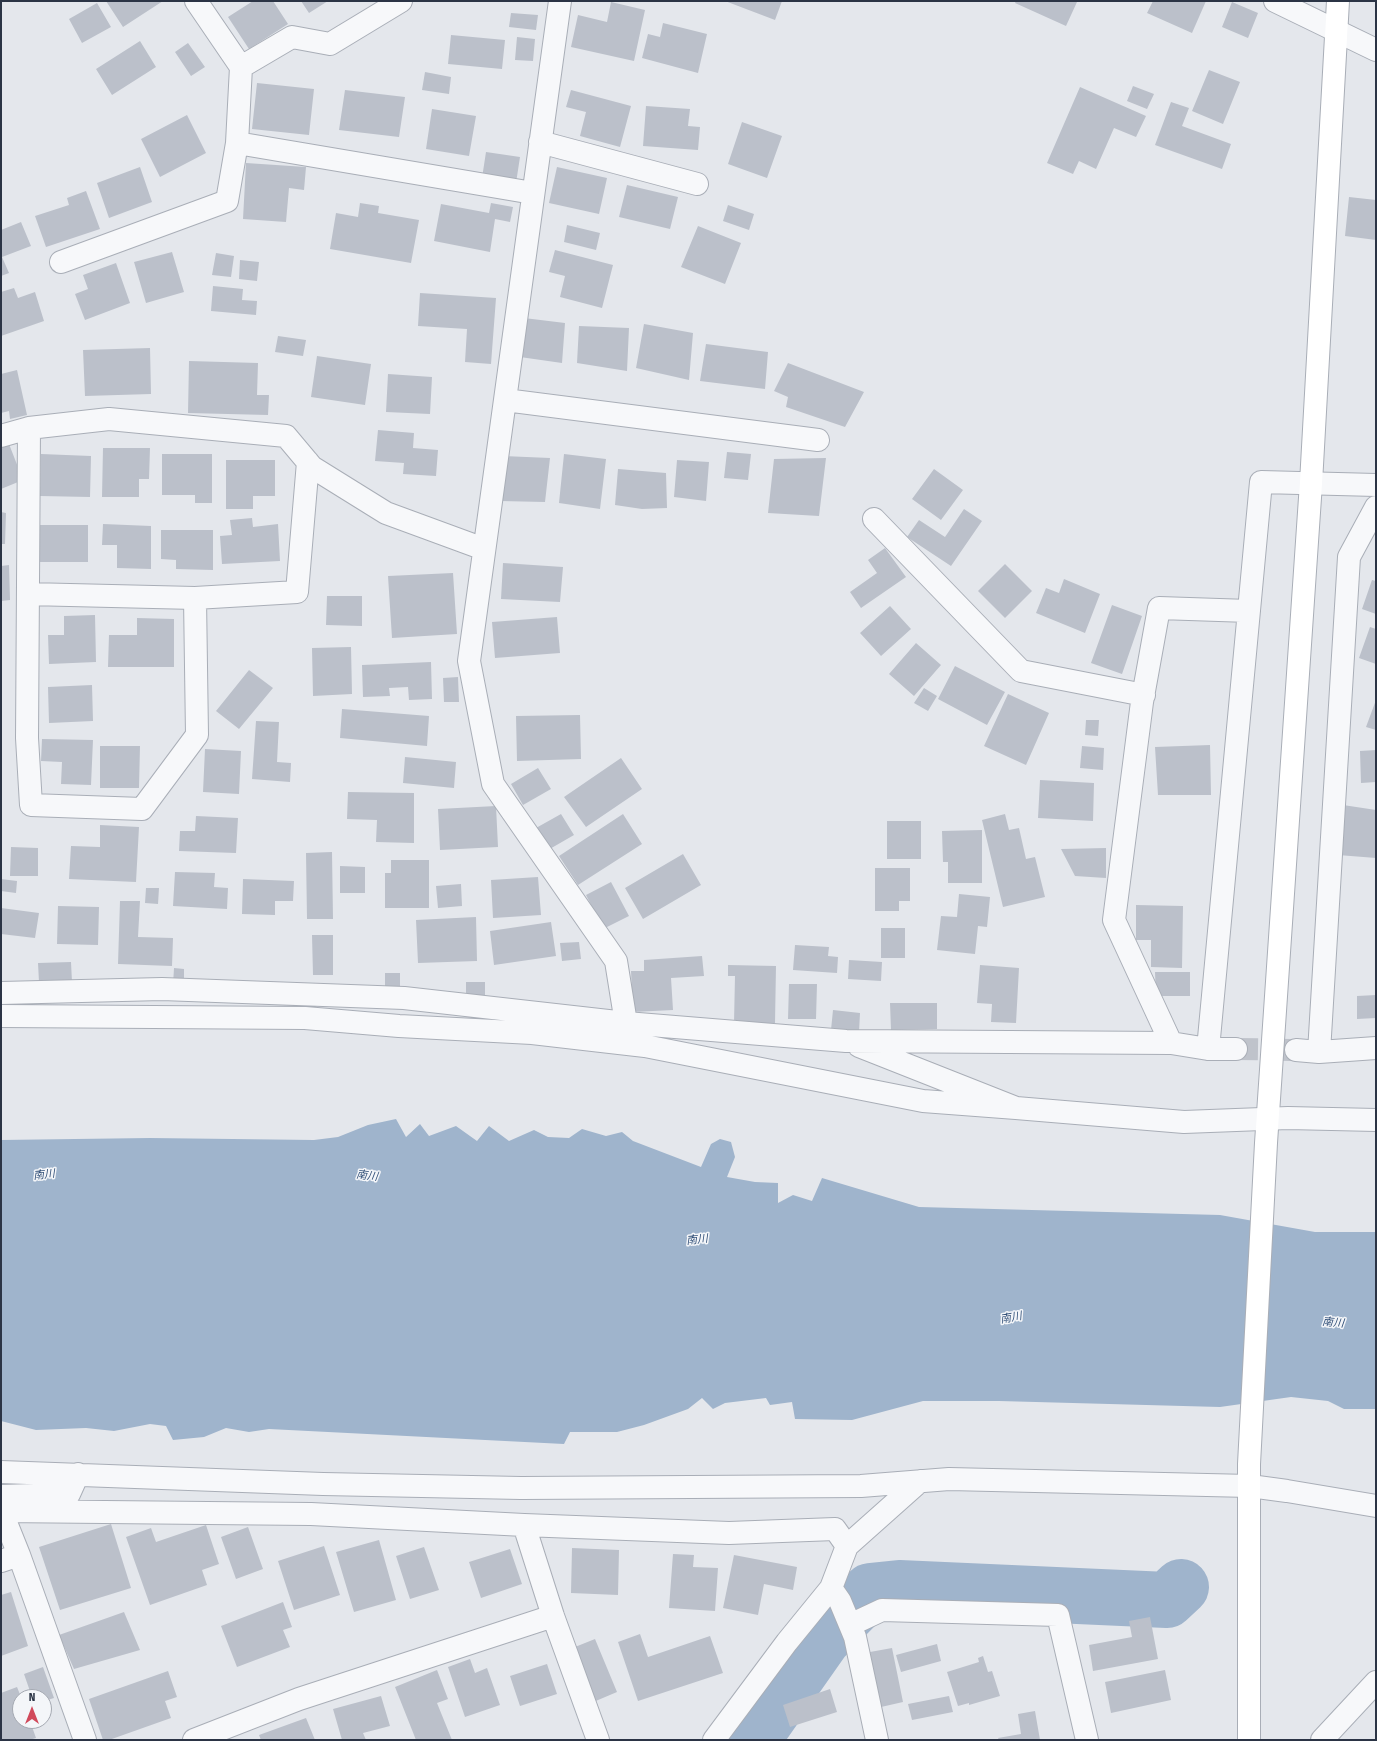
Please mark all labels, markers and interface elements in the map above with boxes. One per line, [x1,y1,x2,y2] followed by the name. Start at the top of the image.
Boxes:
[32,1167,56,1183] water label: 南川
[355,1168,379,1184] water label: 南川
[685,1232,709,1248] water label: 南川
[999,1310,1023,1326] water label: 南川
[1321,1315,1345,1331] water label: 南川
[12,1689,52,1729] north arrow
[29,1691,35,1704] text: N

